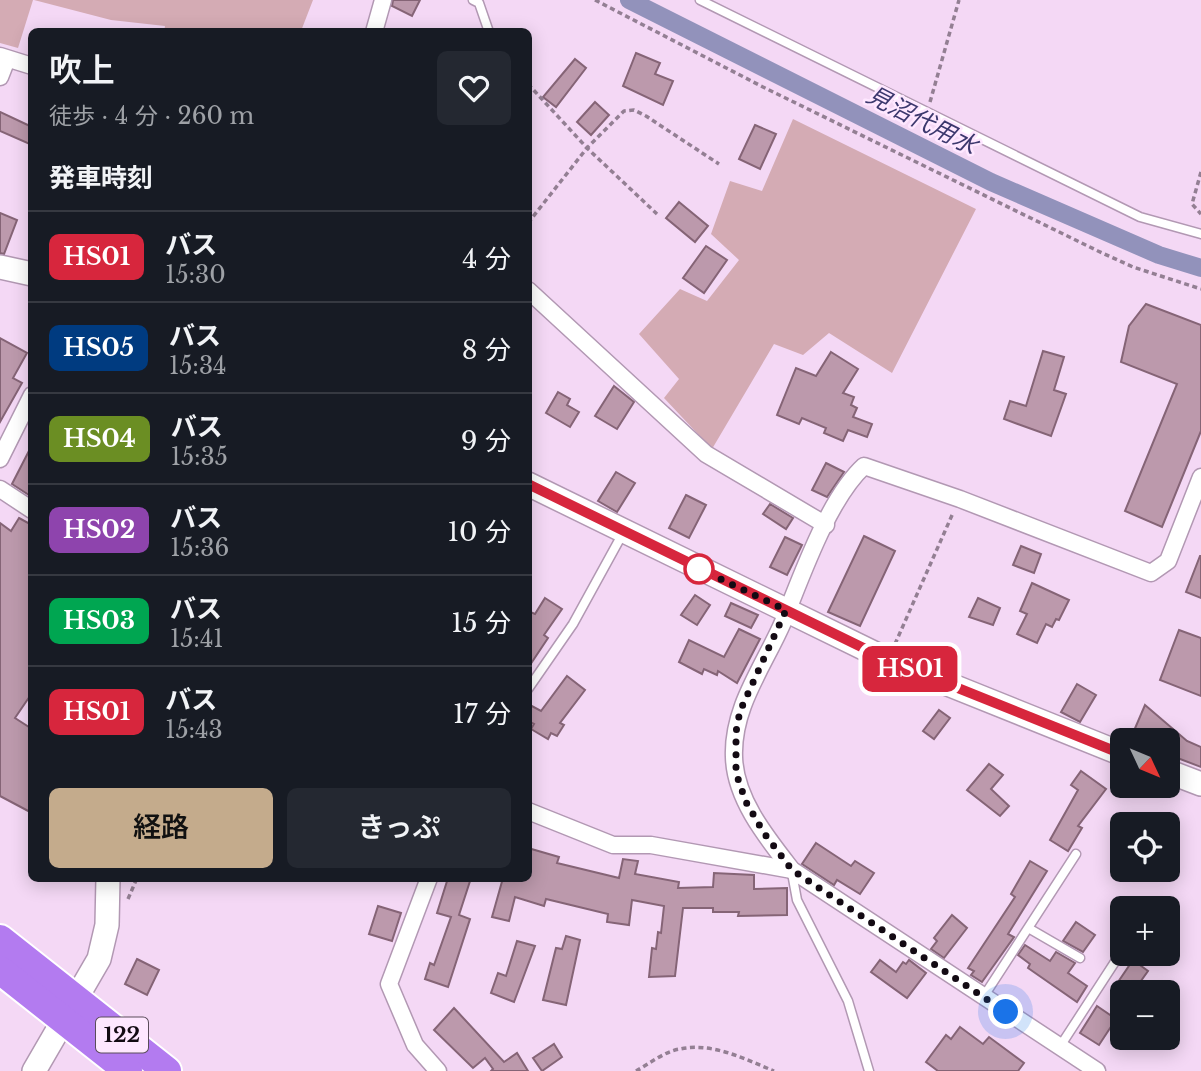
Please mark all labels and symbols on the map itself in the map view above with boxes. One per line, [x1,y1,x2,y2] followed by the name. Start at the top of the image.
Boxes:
[862,80,985,162] water label: 見沼代用水
[684,554,714,584] unlabelled marker
[861,646,959,692] line badge: HS01
[1110,728,1180,798] north arrow
[988,994,1023,1029] your location
[96,1018,148,1052] road number: 122

